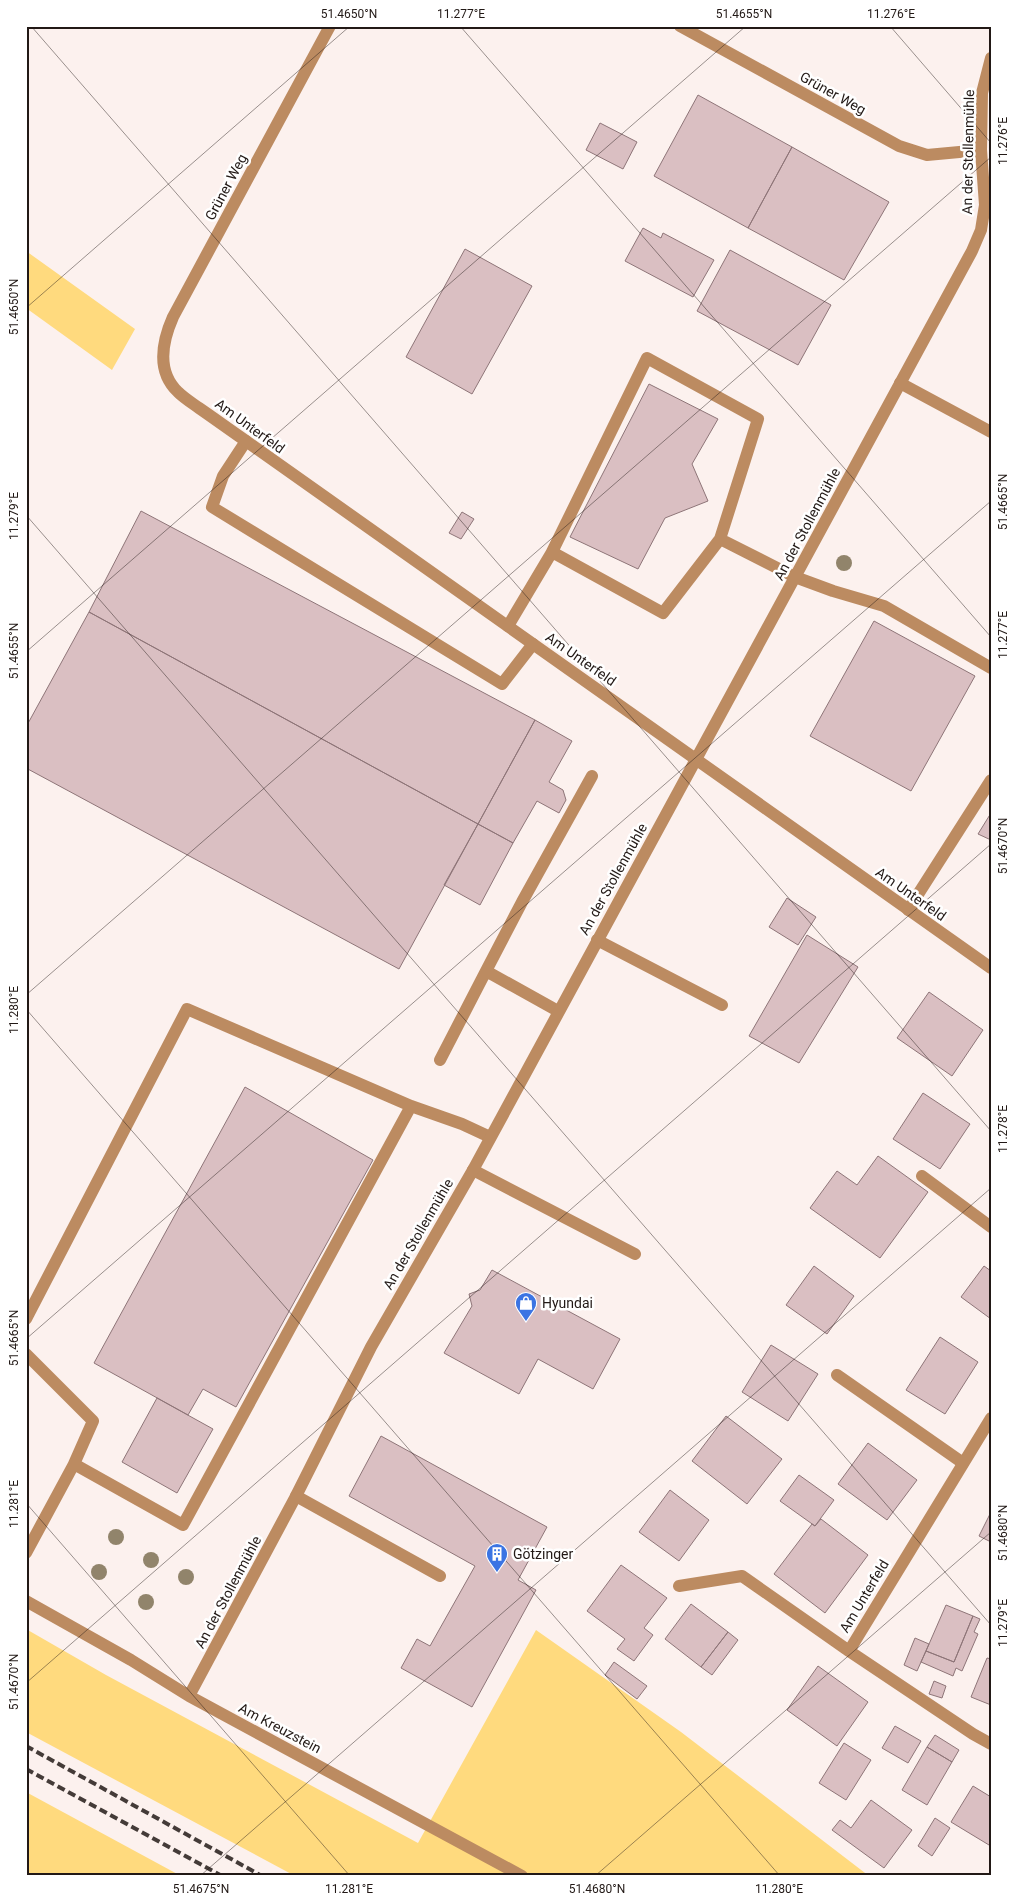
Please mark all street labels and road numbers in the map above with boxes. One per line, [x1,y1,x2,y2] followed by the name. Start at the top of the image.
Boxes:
[797,68,869,118] street label: Grüner Weg
[959,89,977,215] street label: An der Stollenmühle
[202,151,250,223] street label: Grüner Weg
[212,395,288,457] street label: Am Unterfeld
[771,465,843,583] street label: An der Stollenmühle
[543,629,619,689] street label: Am Unterfeld
[576,820,650,938] street label: An der Stollenmühle
[873,864,949,924] street label: Am Unterfeld
[380,1176,456,1292] street label: An der Stollenmühle
[192,1533,264,1651] street label: An der Stollenmühle
[836,1557,892,1635] street label: Am Unterfeld
[236,1700,324,1756] street label: Am Kreuzstein

